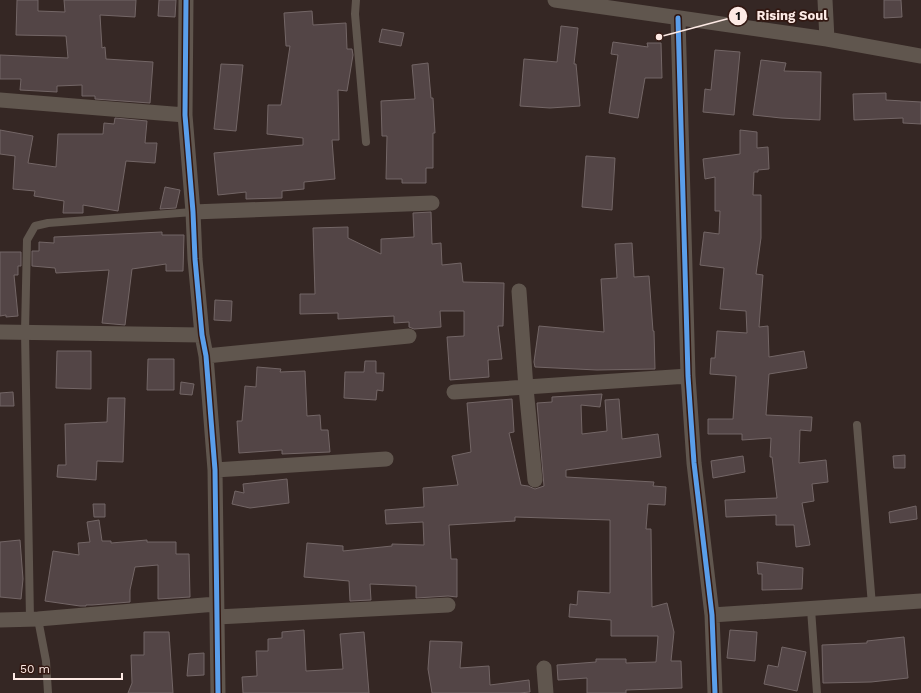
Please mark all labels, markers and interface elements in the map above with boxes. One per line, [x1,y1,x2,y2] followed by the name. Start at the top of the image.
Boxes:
[728,3,835,28] callout: Rising Soul
[757,8,828,23] text: Rising Soul
[735,9,741,23] text: 1
[14,655,122,681] scale bar
[20,662,50,676] text: 50 m

